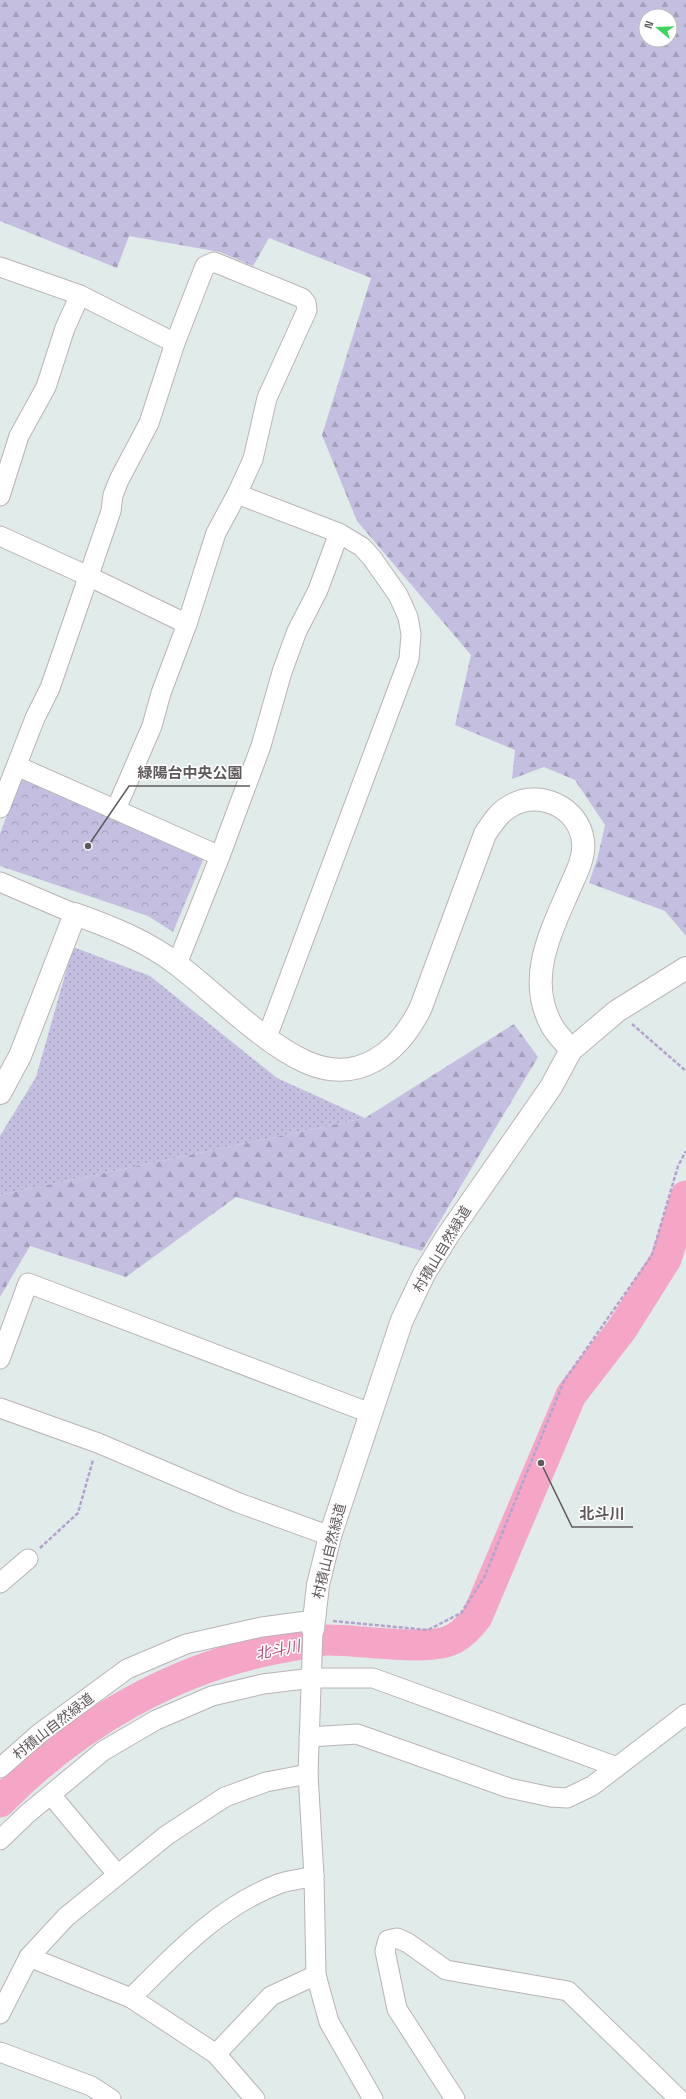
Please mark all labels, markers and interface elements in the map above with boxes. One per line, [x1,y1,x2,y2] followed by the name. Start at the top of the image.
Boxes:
[638,8,678,48] north arrow
[641,19,656,31] text: N
[129,759,250,786] callout: 緑陽台中央公園
[137,763,243,782] text: 緑陽台中央公園
[409,1202,475,1296] street label: 村積山自然緑道
[572,1500,633,1527] callout: 北斗川
[308,1501,350,1601] street label: 村積山自然緑道
[579,1504,625,1523] text: 北斗川
[254,1636,304,1663] water label: 北斗川
[9,1689,97,1763] street label: 村積山自然緑道

